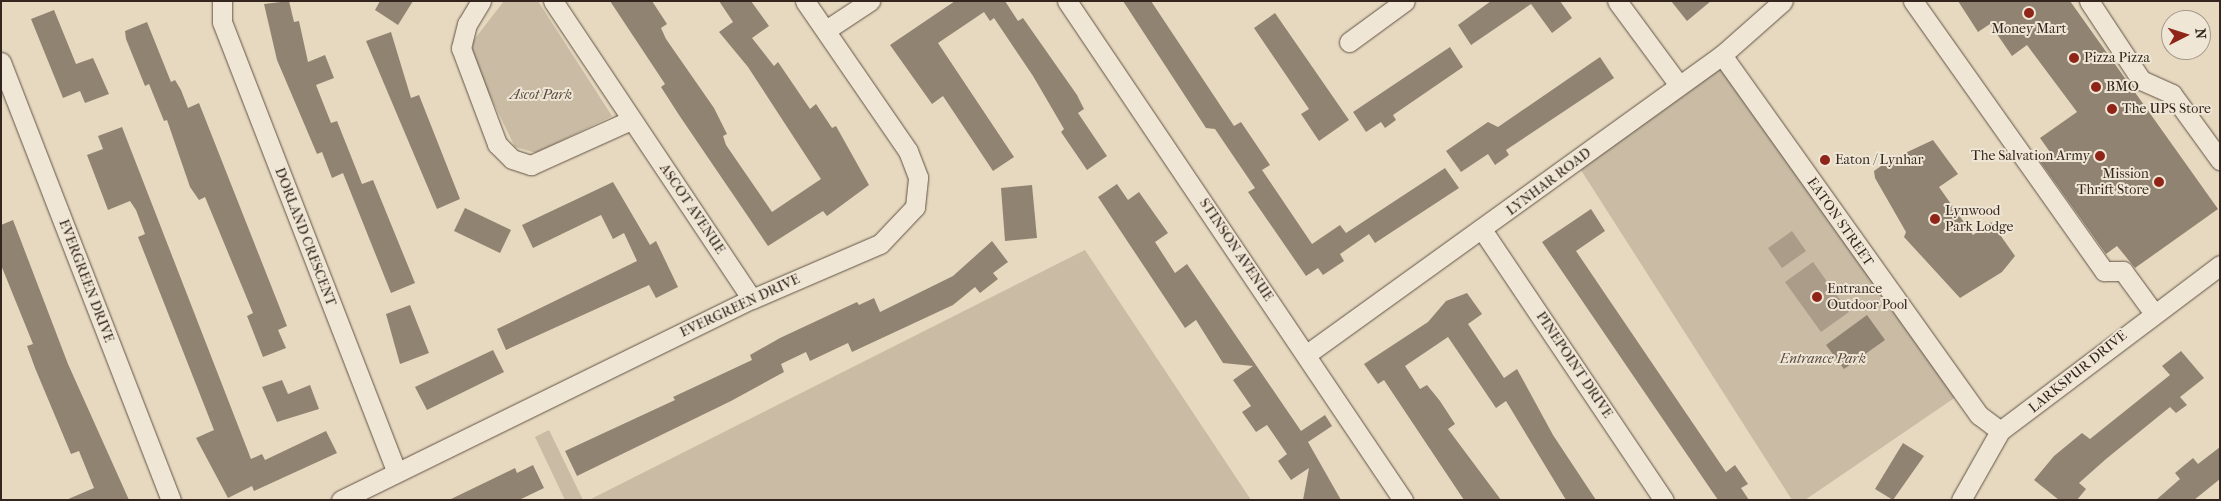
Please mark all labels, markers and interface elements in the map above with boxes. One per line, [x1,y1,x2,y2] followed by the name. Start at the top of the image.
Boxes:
[2023,7,2035,19] marker: Money Mart
[2161,10,2211,60] north arrow
[1991,21,2067,37] place label: Money Mart
[2192,28,2209,40] text: N
[2084,50,2150,66] place label: Pizza Pizza
[2068,52,2080,64] marker: Pizza Pizza
[2106,79,2139,95] place label: BMO
[2090,81,2102,93] marker: BMO
[510,87,572,103] park label: Ascot Park
[2122,101,2211,117] place label: The UPS Store
[2106,103,2118,115] marker: The UPS Store
[1503,145,1595,219] street label: LYNHAR ROAD
[1971,148,2090,164] place label: The Salvation Army
[2094,150,2106,162] marker: The Salvation Army
[1835,152,1924,168] place label: Eaton / Lynhar
[1819,154,1831,166] marker: Eaton / Lynhar
[656,161,728,257] street label: ASCOT AVENUE
[271,165,339,309] street label: DORLAND CRESCENT
[2077,166,2149,198] place label: Mission Thrift Store
[1803,174,1877,270] street label: EATON STREET
[2153,176,2165,188] marker: Mission Thrift Store
[1195,195,1277,305] street label: STINSON AVENUE
[1945,203,2013,236] place label: Lynwood Park Lodge
[1929,213,1941,225] marker: Lynwood Park Lodge
[55,217,117,345] street label: EVERGREEN DRIVE
[677,271,803,341] street label: EVERGREEN DRIVE
[1827,281,1908,314] place label: Entrance Outdoor Pool
[1811,291,1823,303] marker: Entrance Outdoor Pool
[1532,309,1616,421] street label: PINEPOINT DRIVE
[2025,327,2131,417] street label: LARKSPUR DRIVE
[1780,351,1866,367] park label: Entrance Park

